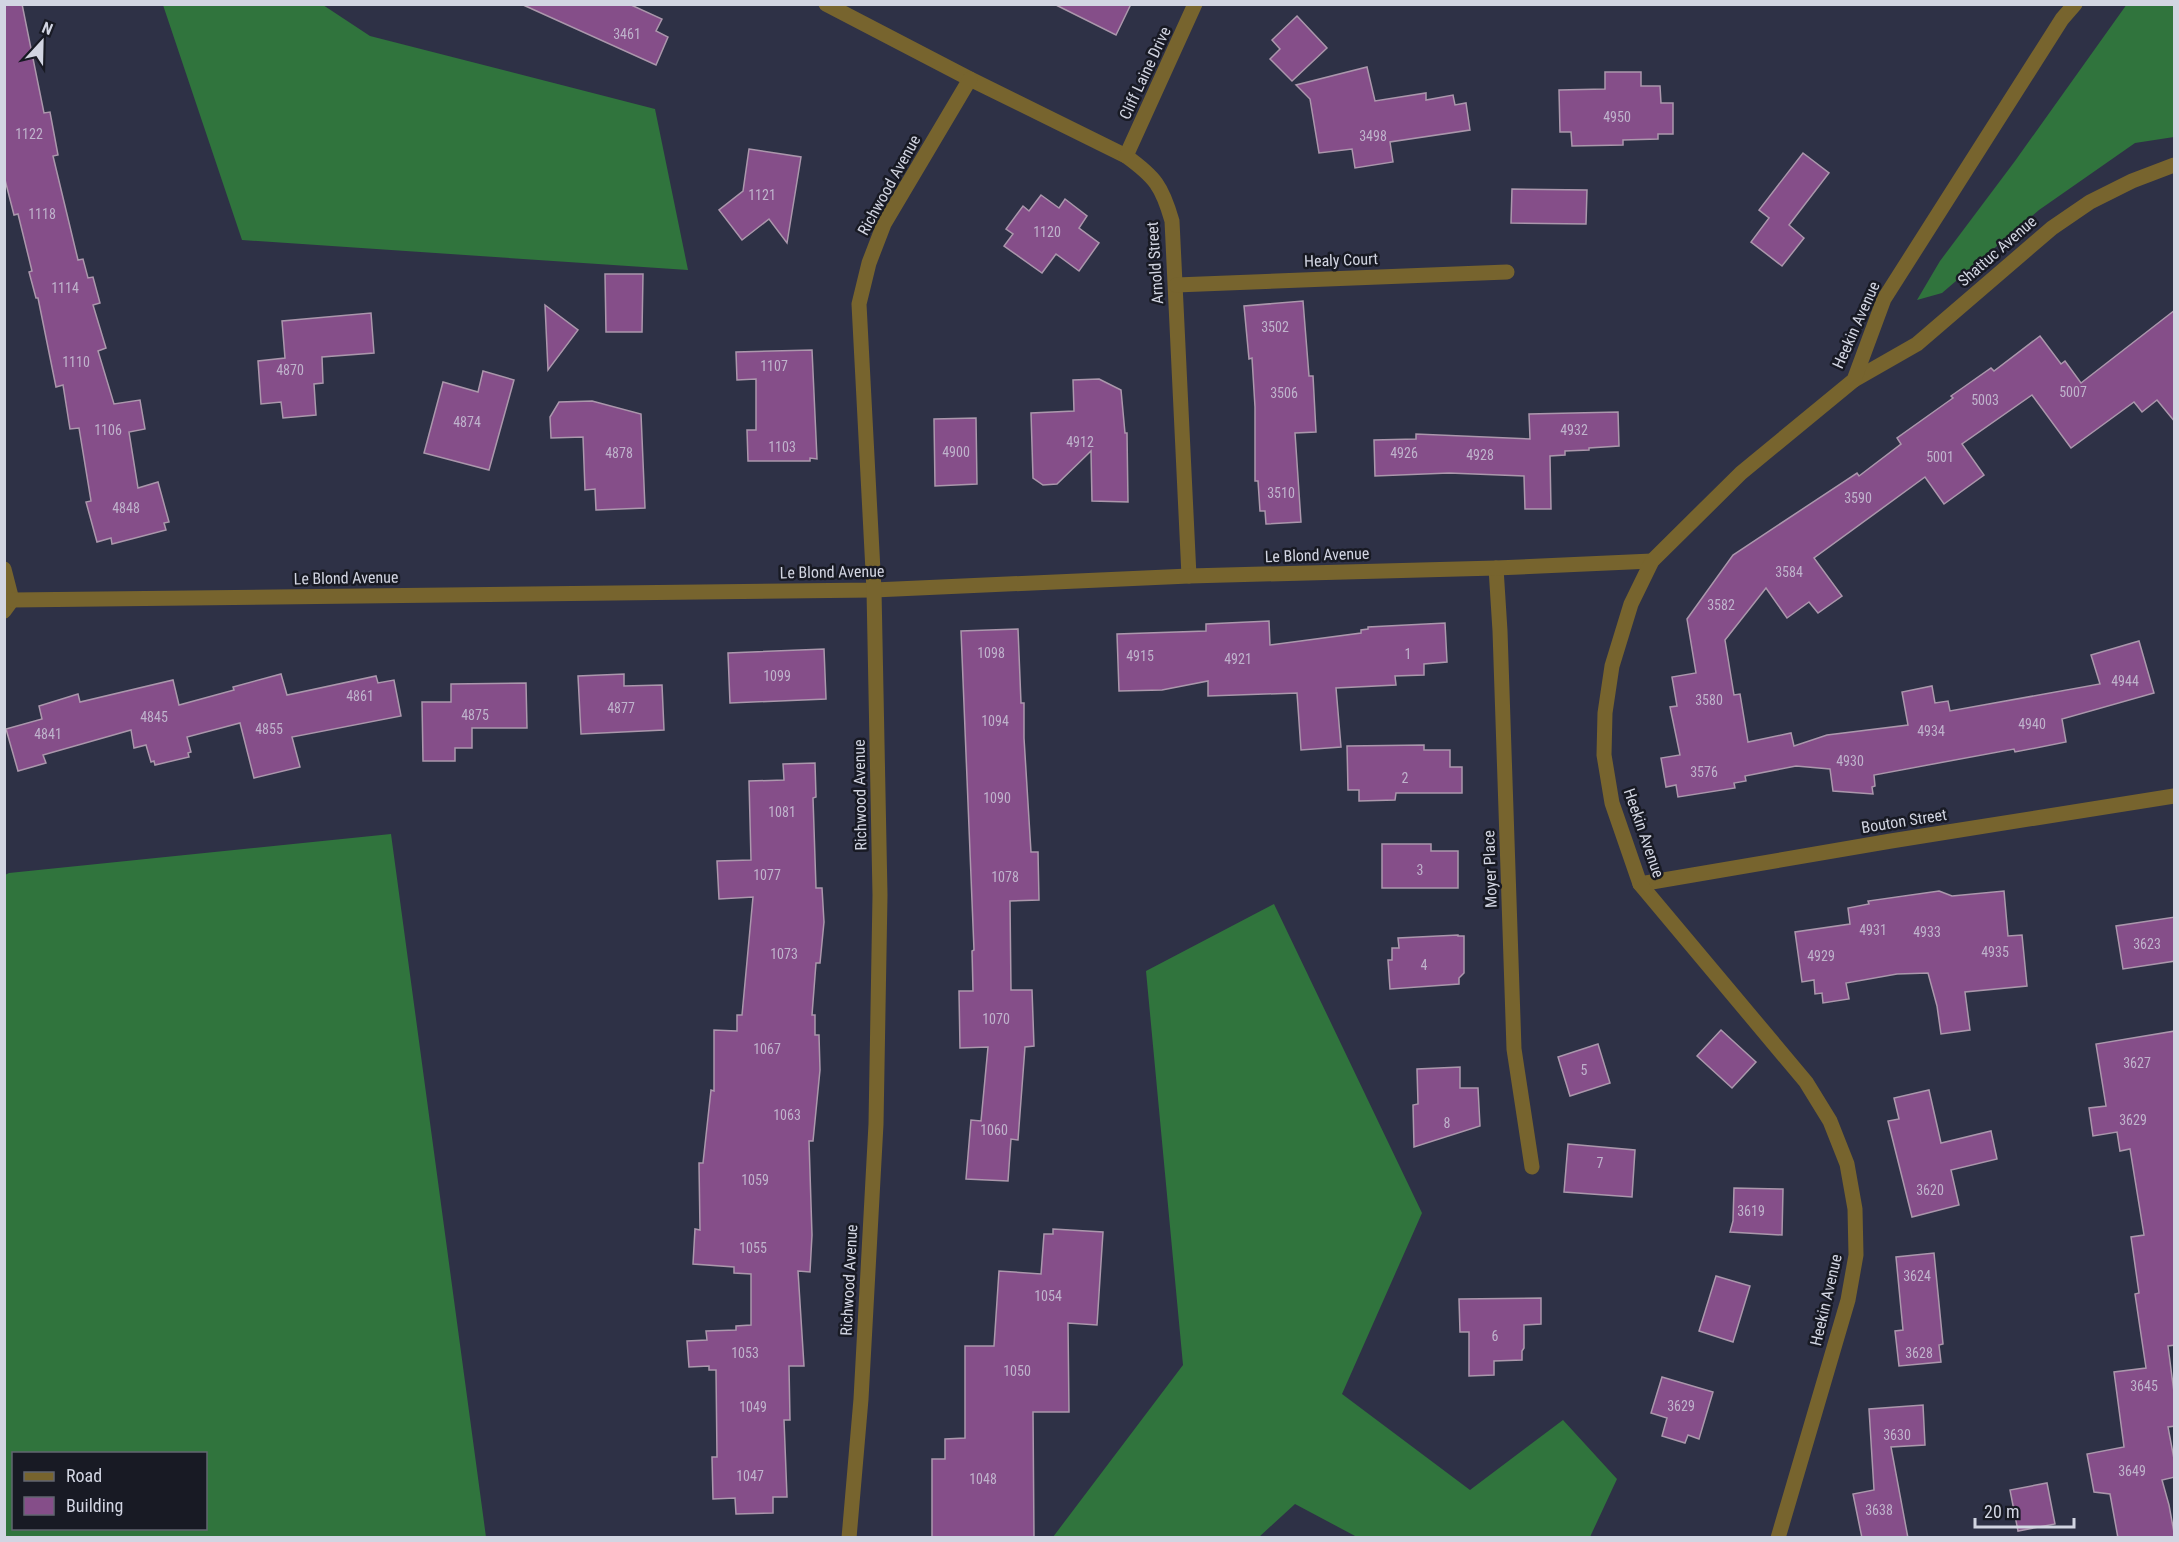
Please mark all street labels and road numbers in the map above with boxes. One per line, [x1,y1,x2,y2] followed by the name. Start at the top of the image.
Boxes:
[1115,24,1175,122] street label: Cliff Laine Drive
[854,132,924,238] street label: Richwood Avenue
[1954,212,2040,290] street label: Shattuc Avenue
[1143,221,1167,305] street label: Arnold Street
[1304,249,1379,271] street label: Healy Court
[1828,279,1884,371] street label: Heekin Avenue
[1264,544,1370,566] street label: Le Blond Avenue
[780,562,884,582] street label: Le Blond Avenue
[294,568,398,588] street label: Le Blond Avenue
[850,739,870,851] street label: Richwood Avenue
[1620,786,1668,880] street label: Heekin Avenue
[1860,805,1948,837] street label: Bouton Street
[1479,830,1501,908] street label: Moyer Place
[837,1224,861,1336] street label: Richwood Avenue
[1806,1252,1846,1348] street label: Heekin Avenue

